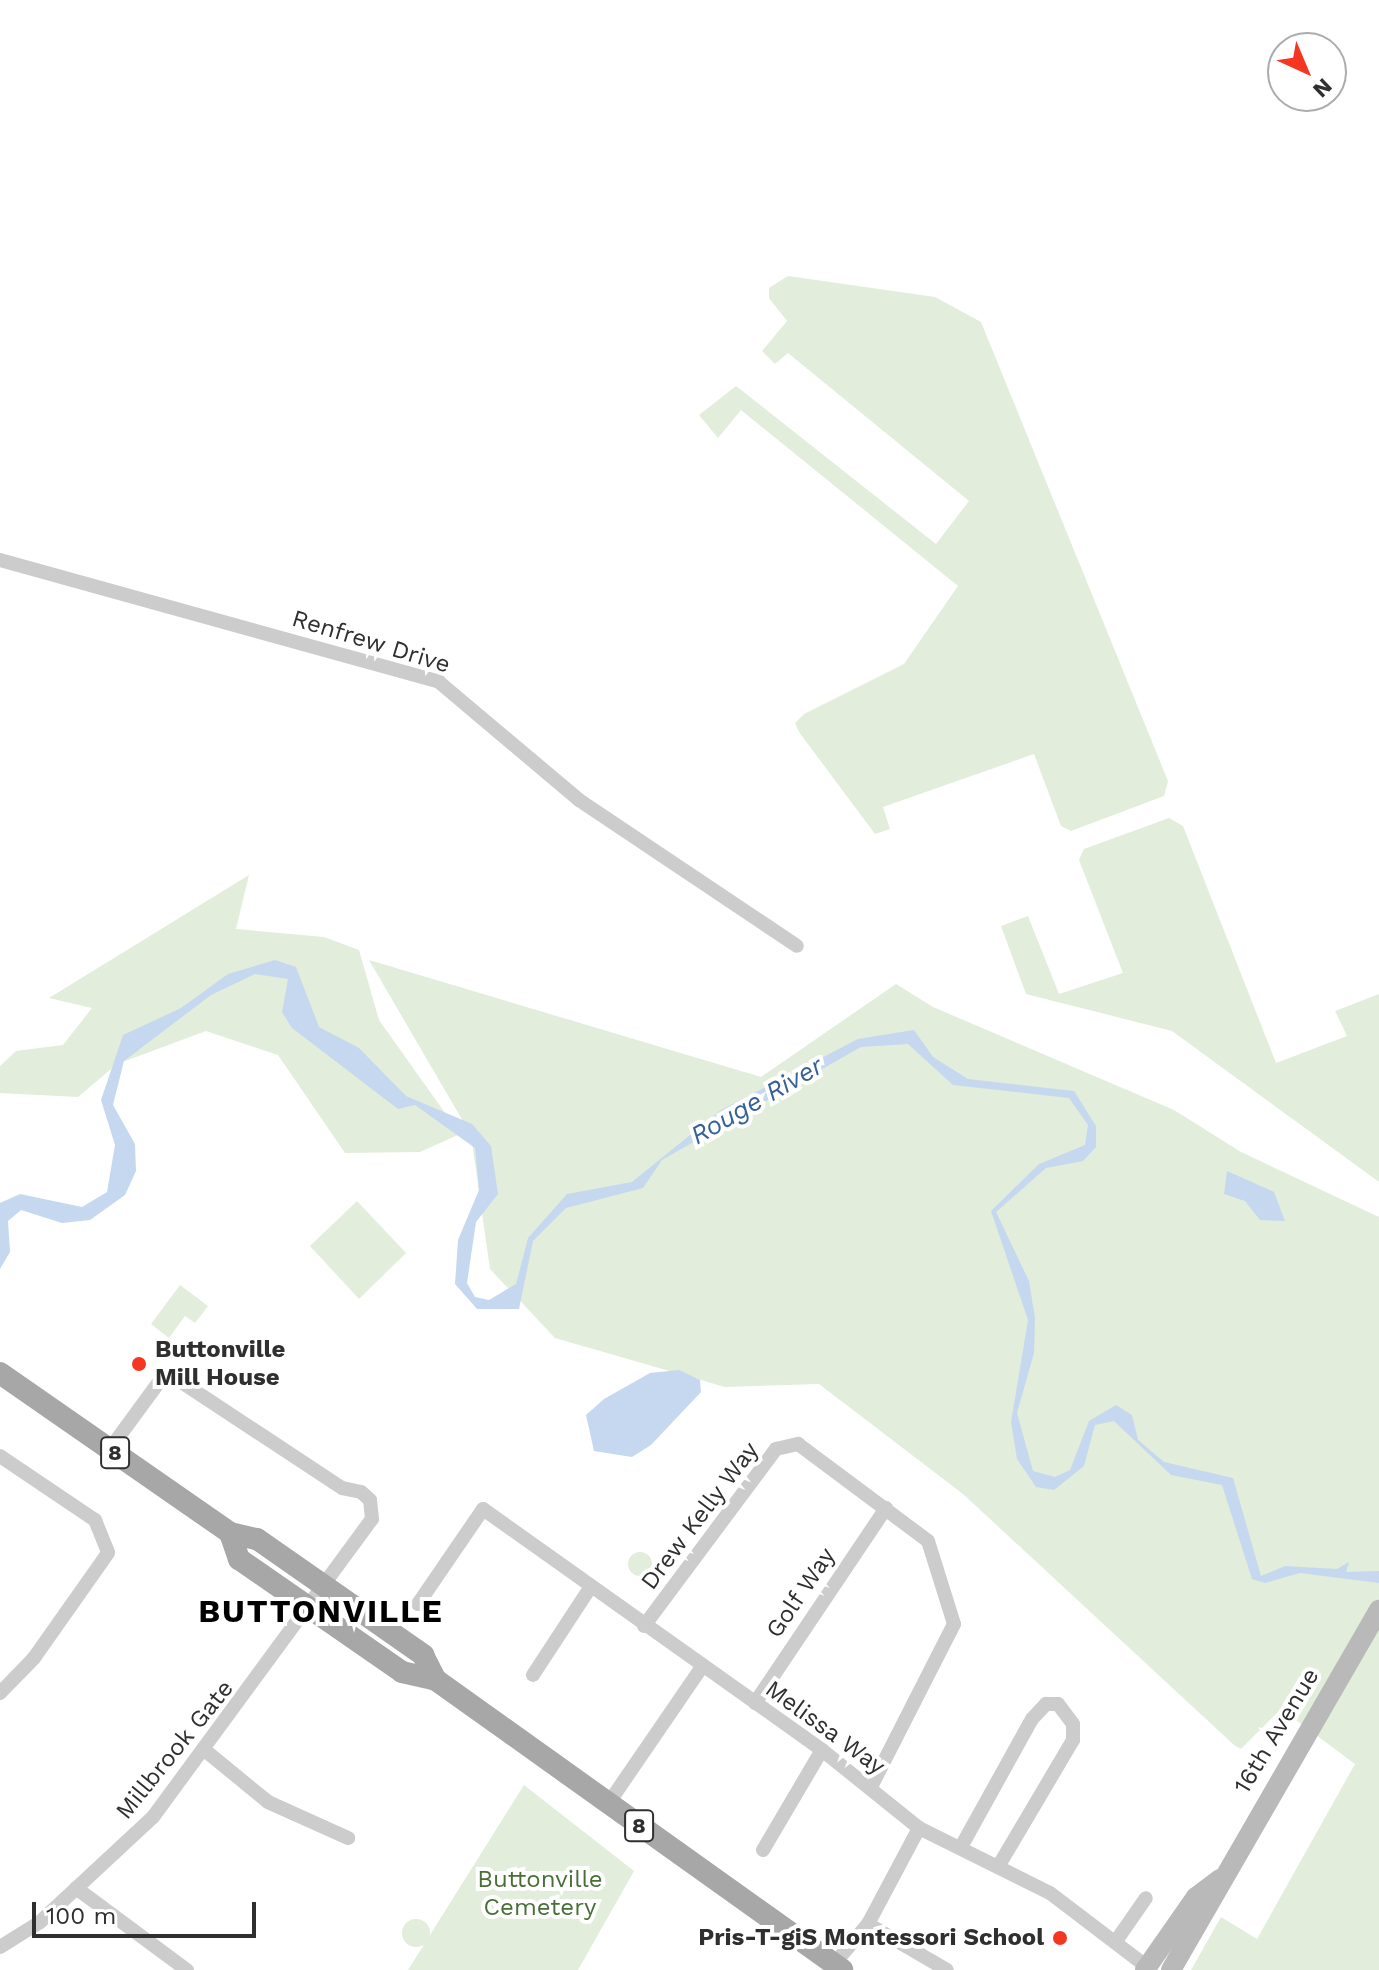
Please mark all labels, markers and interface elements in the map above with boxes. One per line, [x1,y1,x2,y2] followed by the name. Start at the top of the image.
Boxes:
[1267,32,1347,112] north arrow
[1308,74,1337,103] text: N
[288,604,454,680] street label: Renfrew Drive
[685,1050,829,1152] water label: Rouge River
[155,1336,285,1392] place label: Buttonville Mill House
[130,1355,148,1373] marker: Buttonville Mill House
[99,1435,131,1471] road number: 8
[635,1436,765,1596] street label: Drew Kelly Way
[760,1542,842,1644] street label: Golf Way
[198,1592,444,1630] district label: BUTTONVILLE
[1228,1663,1326,1799] street label: 16th Avenue
[110,1674,240,1826] street label: Millbrook Gate
[759,1675,891,1781] street label: Melissa Way
[623,1808,655,1844] road number: 8
[477,1866,603,1922] park label: Buttonville Cemetery
[36,1886,260,1936] scale bar
[46,1902,116,1930] text: 100 m
[698,1924,1044,1952] place label: Pris-T-giS Montessori School
[1051,1929,1069,1947] marker: Pris-T-giS Montessori School

